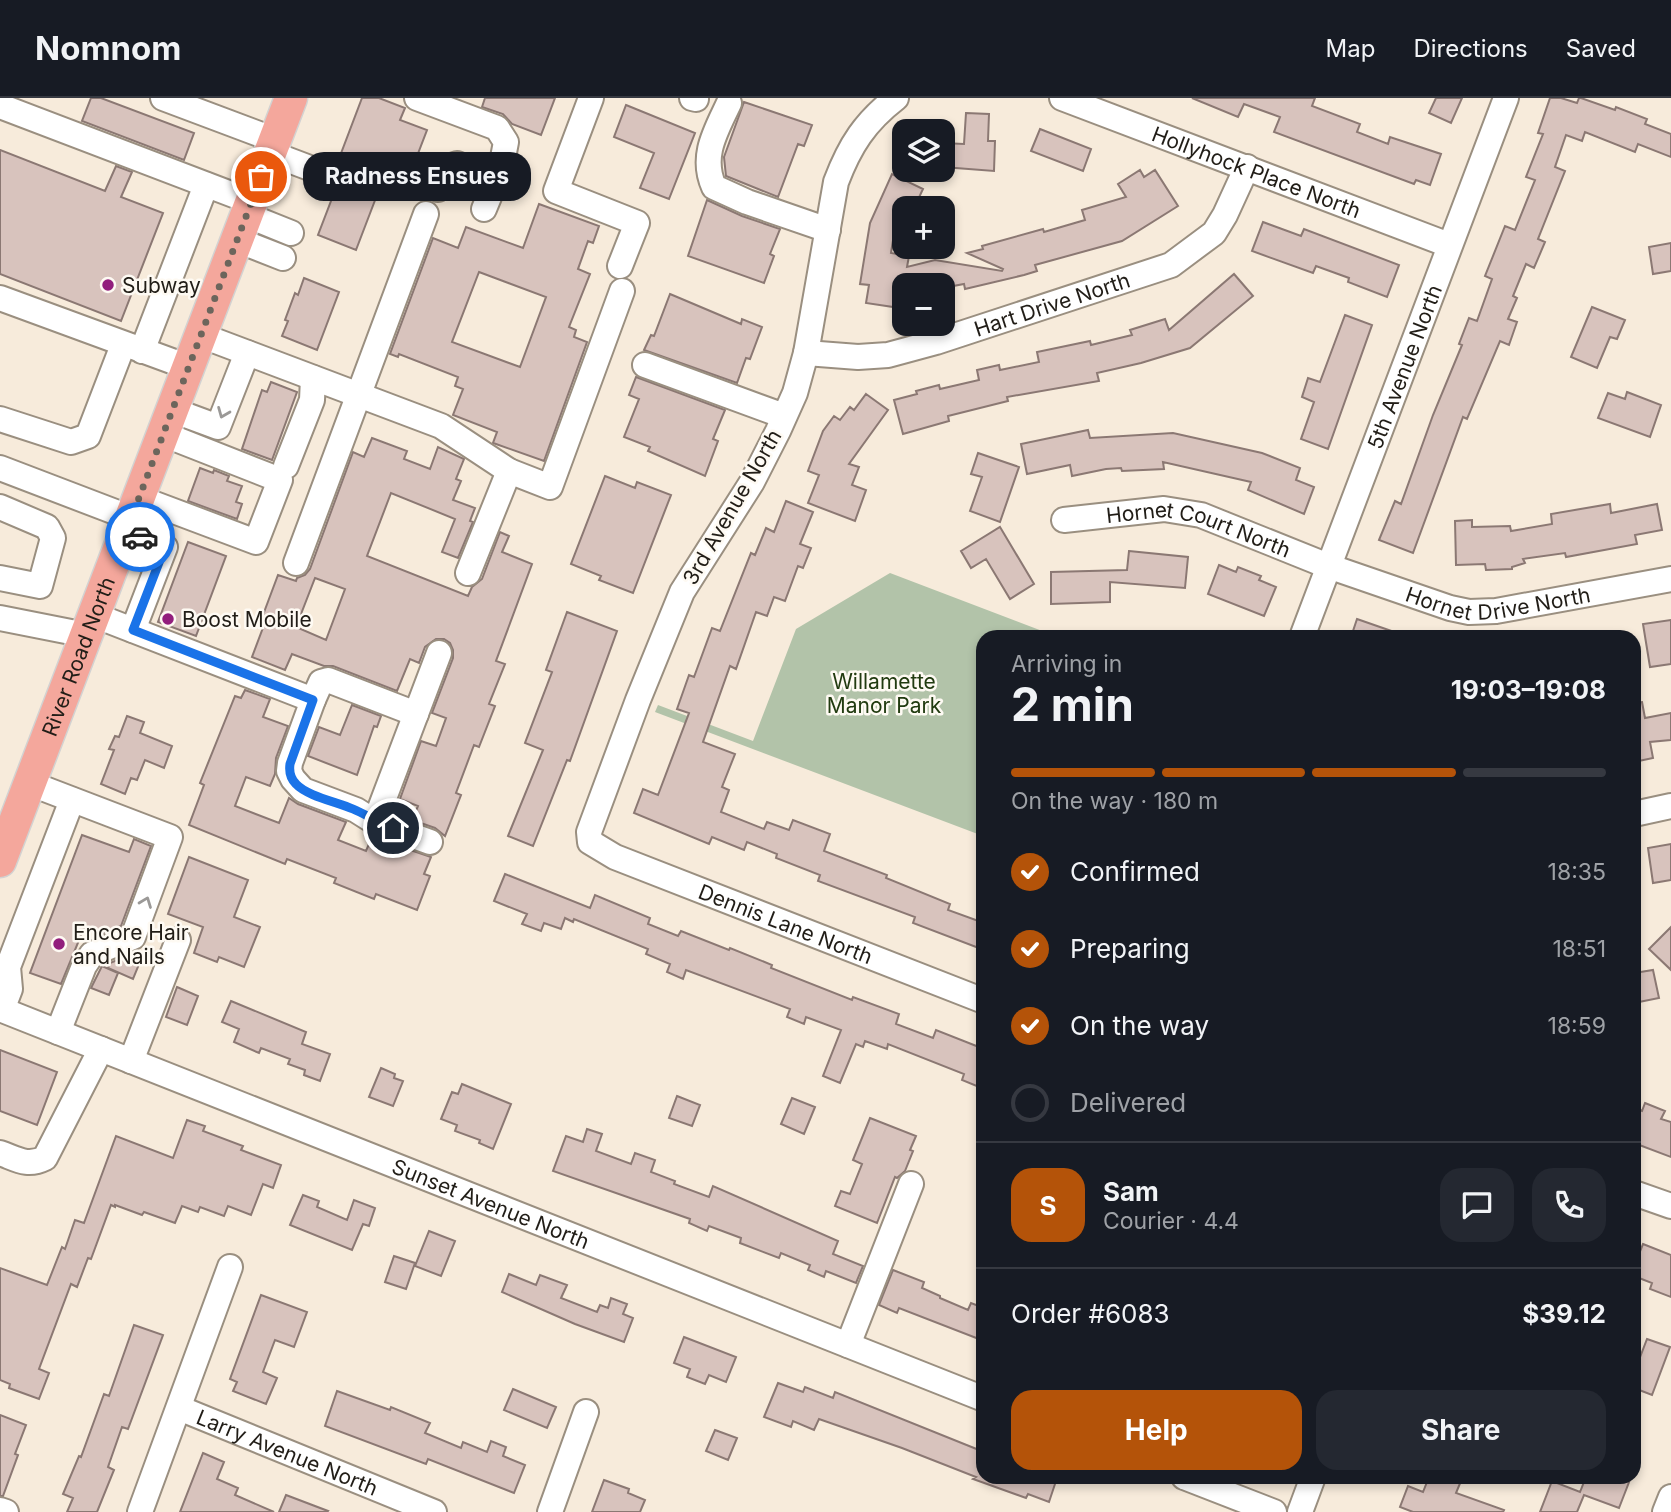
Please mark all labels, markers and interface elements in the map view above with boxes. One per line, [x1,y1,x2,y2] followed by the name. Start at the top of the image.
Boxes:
[35,28,181,68] text: Nomnom
[1326,34,1375,63] text: Map
[1413,34,1528,63] text: Directions
[1566,34,1636,63] text: Saved
[892,119,955,336] map controls
[892,119,955,182] button: layers
[1149,121,1364,223] street label: Hollyhock Place North
[231,147,291,207] pin
[303,153,530,202] callout: Radness Ensues
[242,158,280,196] icon: bag
[325,162,509,190] text: Radness Ensues
[892,196,955,259] button: +
[971,267,1133,341] street label: Hart Drive North
[122,273,201,298] place label: Subway
[892,273,955,336] button: −
[100,277,116,293] marker: Subway
[1362,281,1447,452] street label: 5th Avenue North
[218,406,232,418] one-way arrow
[677,425,787,589] street label: 3rd Avenue North
[1105,496,1294,562] street label: Hornet Court North
[105,502,175,572] courier
[121,518,159,556] icon: car
[36,573,120,740] street label: River Road North
[1403,581,1592,625] street label: Hornet Drive North
[182,607,312,632] place label: Boost Mobile
[160,611,176,627] marker: Boost Mobile
[1011,650,1122,678] text: Arriving in
[827,669,942,718] park label: Willamette Manor Park
[1451,674,1606,705] text: 19:03–19:08
[1011,676,1134,732] text: 2 min
[1011,787,1218,815] text: On the way · 180 m
[363,798,423,858] pin
[374,809,412,847] icon: home
[1011,853,1049,891] icon: check
[1070,856,1200,887] text: Confirmed
[1548,858,1606,886] text: 18:35
[695,878,876,969] street label: Dennis Lane North
[137,897,151,909] one-way arrow
[73,920,189,969] place label: Encore Hair and Nails
[1011,930,1049,968] icon: check
[1070,933,1190,964] text: Preparing
[1552,935,1606,963] text: 18:51
[51,936,67,952] marker: Encore Hair and Nails
[1011,1007,1049,1045] icon: check
[1070,1010,1209,1041] text: On the way
[1548,1012,1606,1040] text: 18:59
[1070,1087,1186,1118] text: Delivered
[389,1153,593,1254] street label: Sunset Avenue North
[1440,1168,1514,1242] button: chat
[1532,1168,1606,1242] button: phone
[1103,1176,1159,1207] text: Sam
[1039,1190,1057,1221] text: S
[1103,1207,1239,1235] text: Courier · 4.4
[1011,1298,1170,1329] text: Order #6083
[1522,1298,1606,1329] text: $39.12
[1011,1390,1302,1470] button: Help
[1316,1390,1606,1470] button: Share
[193,1404,382,1500] street label: Larry Avenue North

